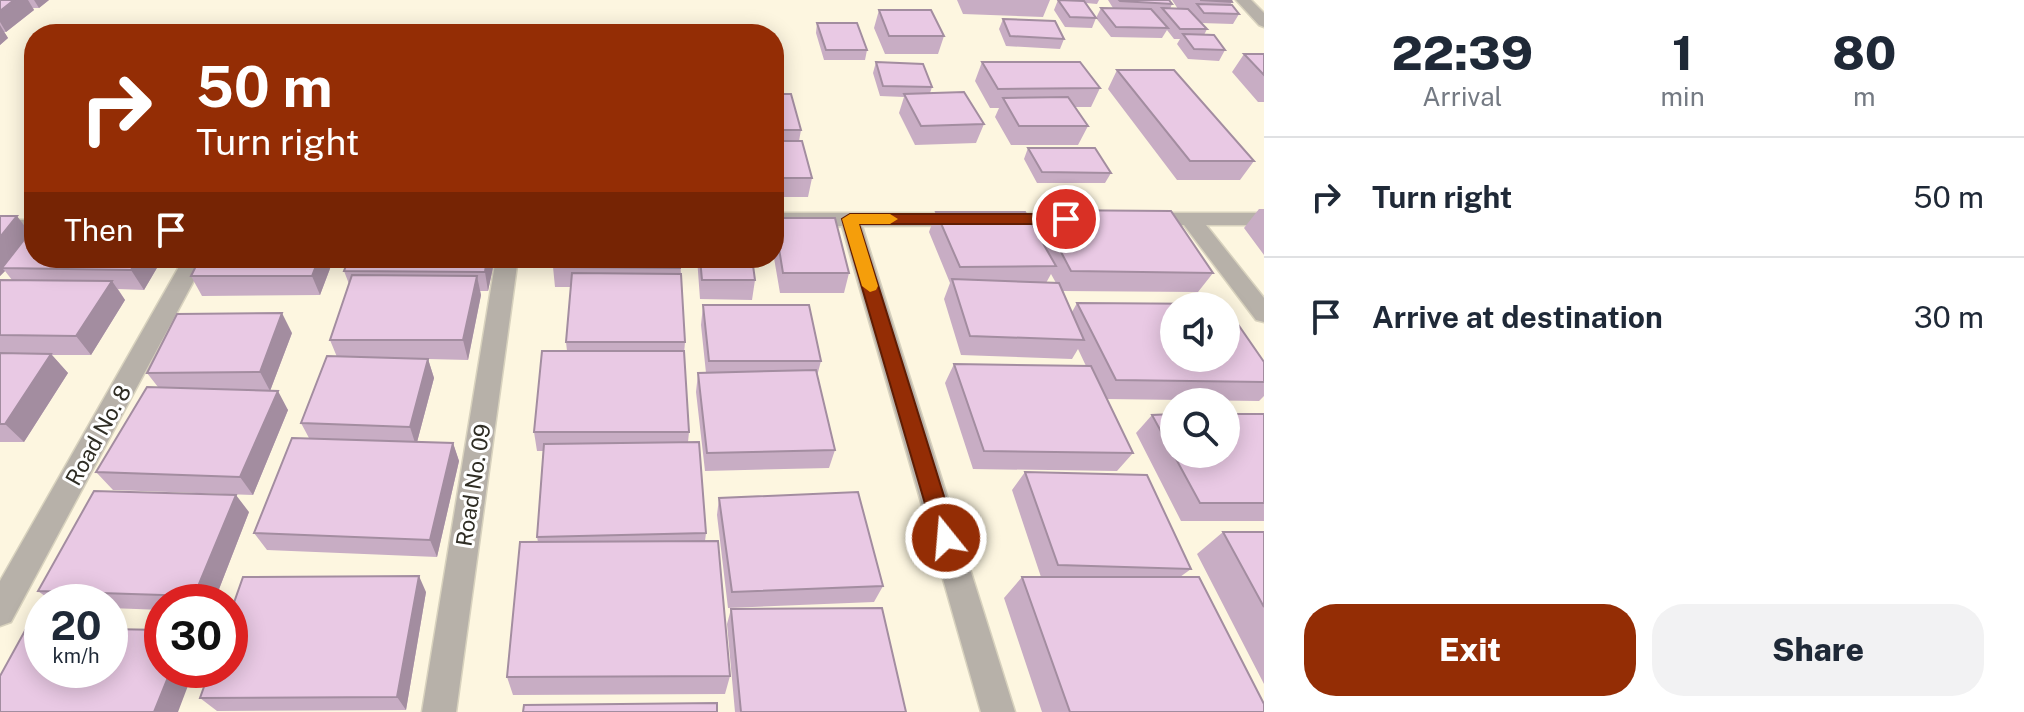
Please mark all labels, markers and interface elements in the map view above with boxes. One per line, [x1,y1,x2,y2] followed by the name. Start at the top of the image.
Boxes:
[1392,24,1533,81] text: 22:39
[1672,24,1693,81] text: 1
[1832,24,1896,81] text: 80
[196,54,333,120] text: 50 m
[64,56,168,160] icon: right
[1422,81,1502,112] text: Arrival
[1661,81,1705,112] text: min
[1853,81,1876,112] text: m
[196,121,359,163] text: Turn right
[1304,175,1348,219] icon: right
[1372,179,1512,215] text: Turn right
[1913,179,1984,215] text: 50 m
[1032,185,1100,253] pin
[1044,197,1088,241] icon: arrive
[149,208,193,252] icon: arrive
[64,212,133,248] text: Then
[1160,292,1240,468] map controls
[1160,292,1240,372] button: sound
[1304,295,1348,339] icon: arrive
[1372,299,1663,335] text: Arrive at destination
[1914,299,1984,335] text: 30 m
[60,380,136,490] street label: Road No. 8
[1160,388,1240,468] button: search
[450,422,496,548] street label: Road No. 09
[904,496,988,580] position arrow
[144,584,248,688] speed limit sign: 30
[50,602,102,649] text: 20
[1304,604,1636,696] button: Exit
[1652,604,1984,696] button: Share
[52,644,100,668] text: km/h

